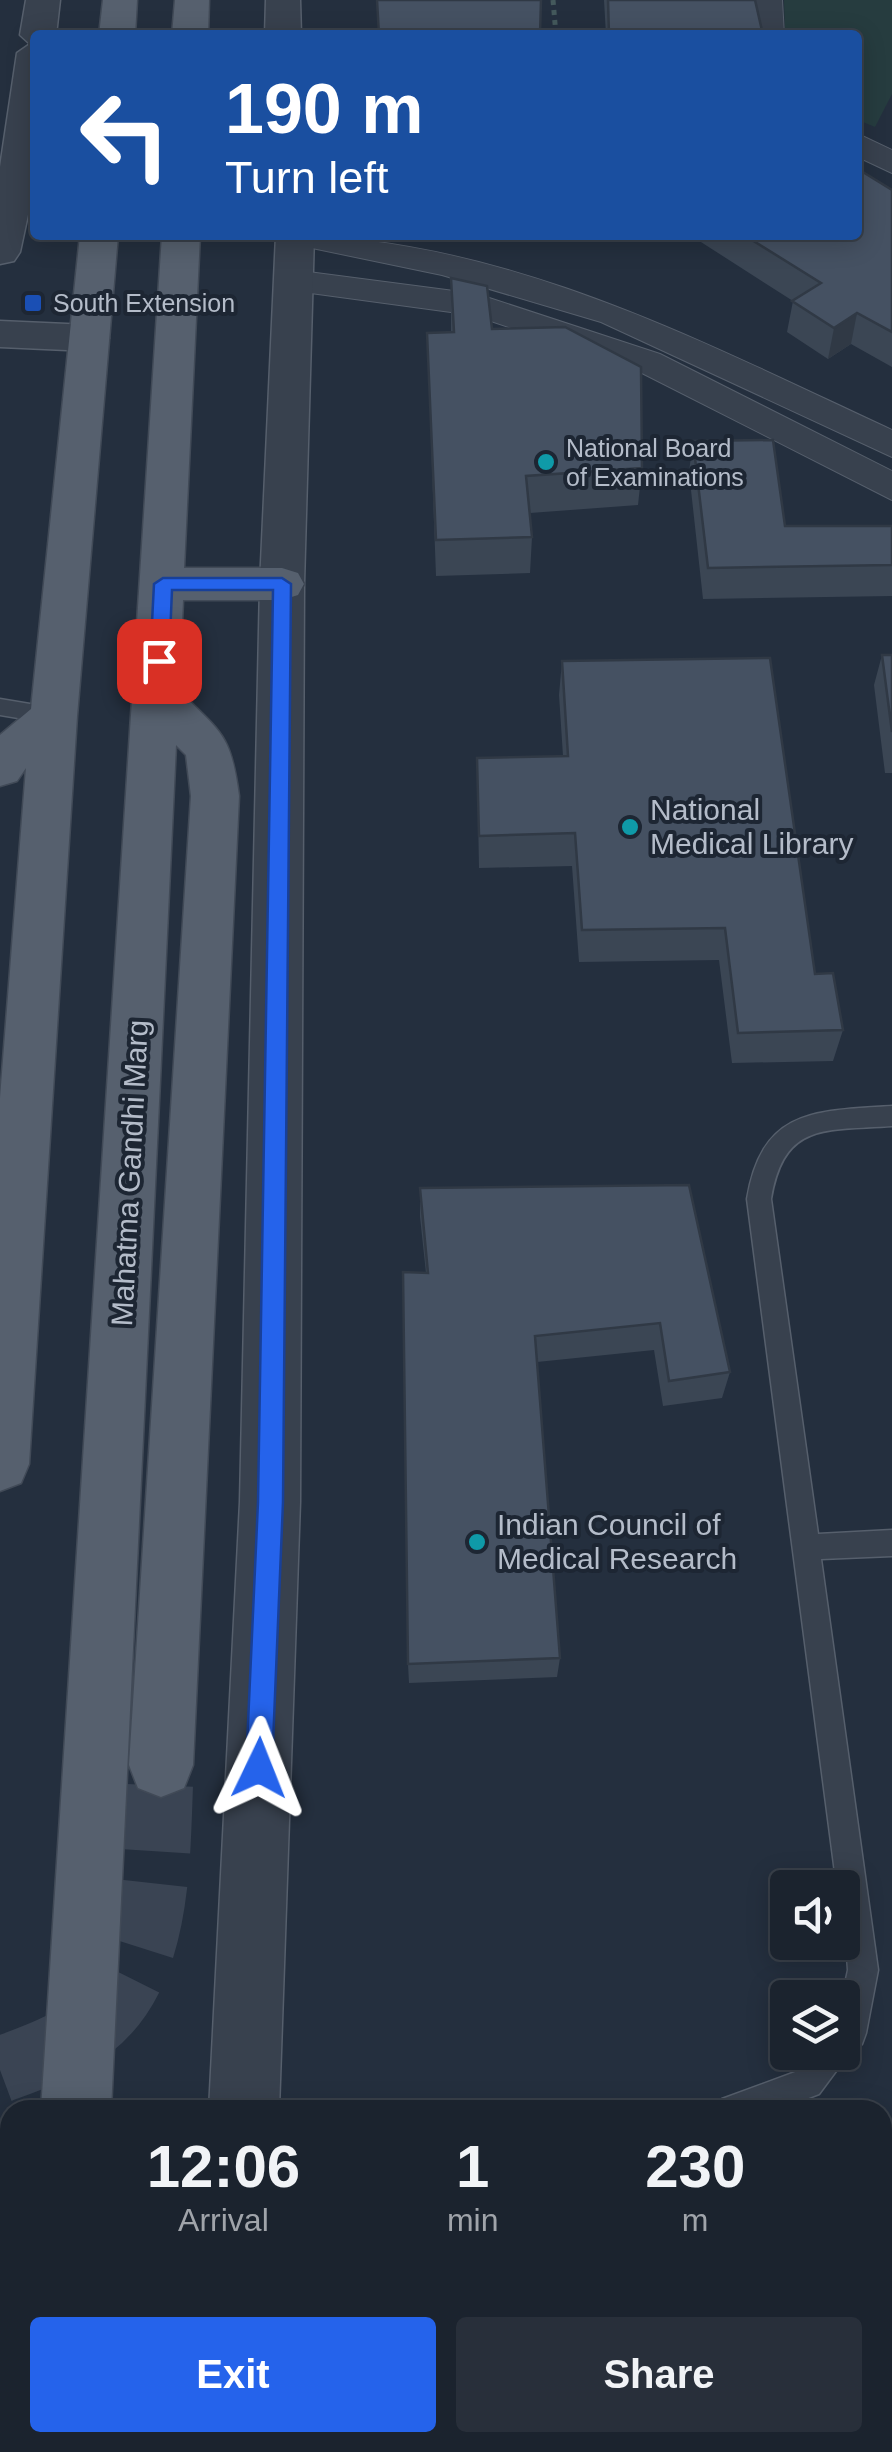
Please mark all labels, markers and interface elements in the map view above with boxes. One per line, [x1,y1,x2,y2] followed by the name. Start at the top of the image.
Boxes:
[60,70,190,200] icon: left
[225,70,423,148] text: 190 m
[225,152,388,203] text: Turn left
[53,289,235,317] place label: South Extension
[22,292,44,314] marker: South Extension
[566,434,744,491] place label: National Board of Examinations
[535,451,557,473] marker: National Board of Examinations
[117,619,202,704] pin
[132,634,187,689] icon: arrive
[650,793,853,860] place label: National Medical Library
[619,816,641,838] marker: National Medical Library
[105,1019,154,1327] street label: Mahatma Gandhi Marg
[497,1508,737,1575] place label: Indian Council of Medical Research
[466,1531,488,1553] marker: Indian Council of Medical Research
[207,1716,311,1820] position arrow
[770,1870,860,2070] map controls
[770,1870,860,1960] button: sound
[770,1980,860,2070] button: layers
[147,2133,300,2200] text: 12:06
[456,2133,489,2200] text: 1
[645,2133,745,2200] text: 230
[178,2202,269,2238] text: Arrival
[447,2202,498,2238] text: min
[682,2202,709,2238] text: m
[30,2317,436,2432] button: Exit
[456,2317,862,2432] button: Share

